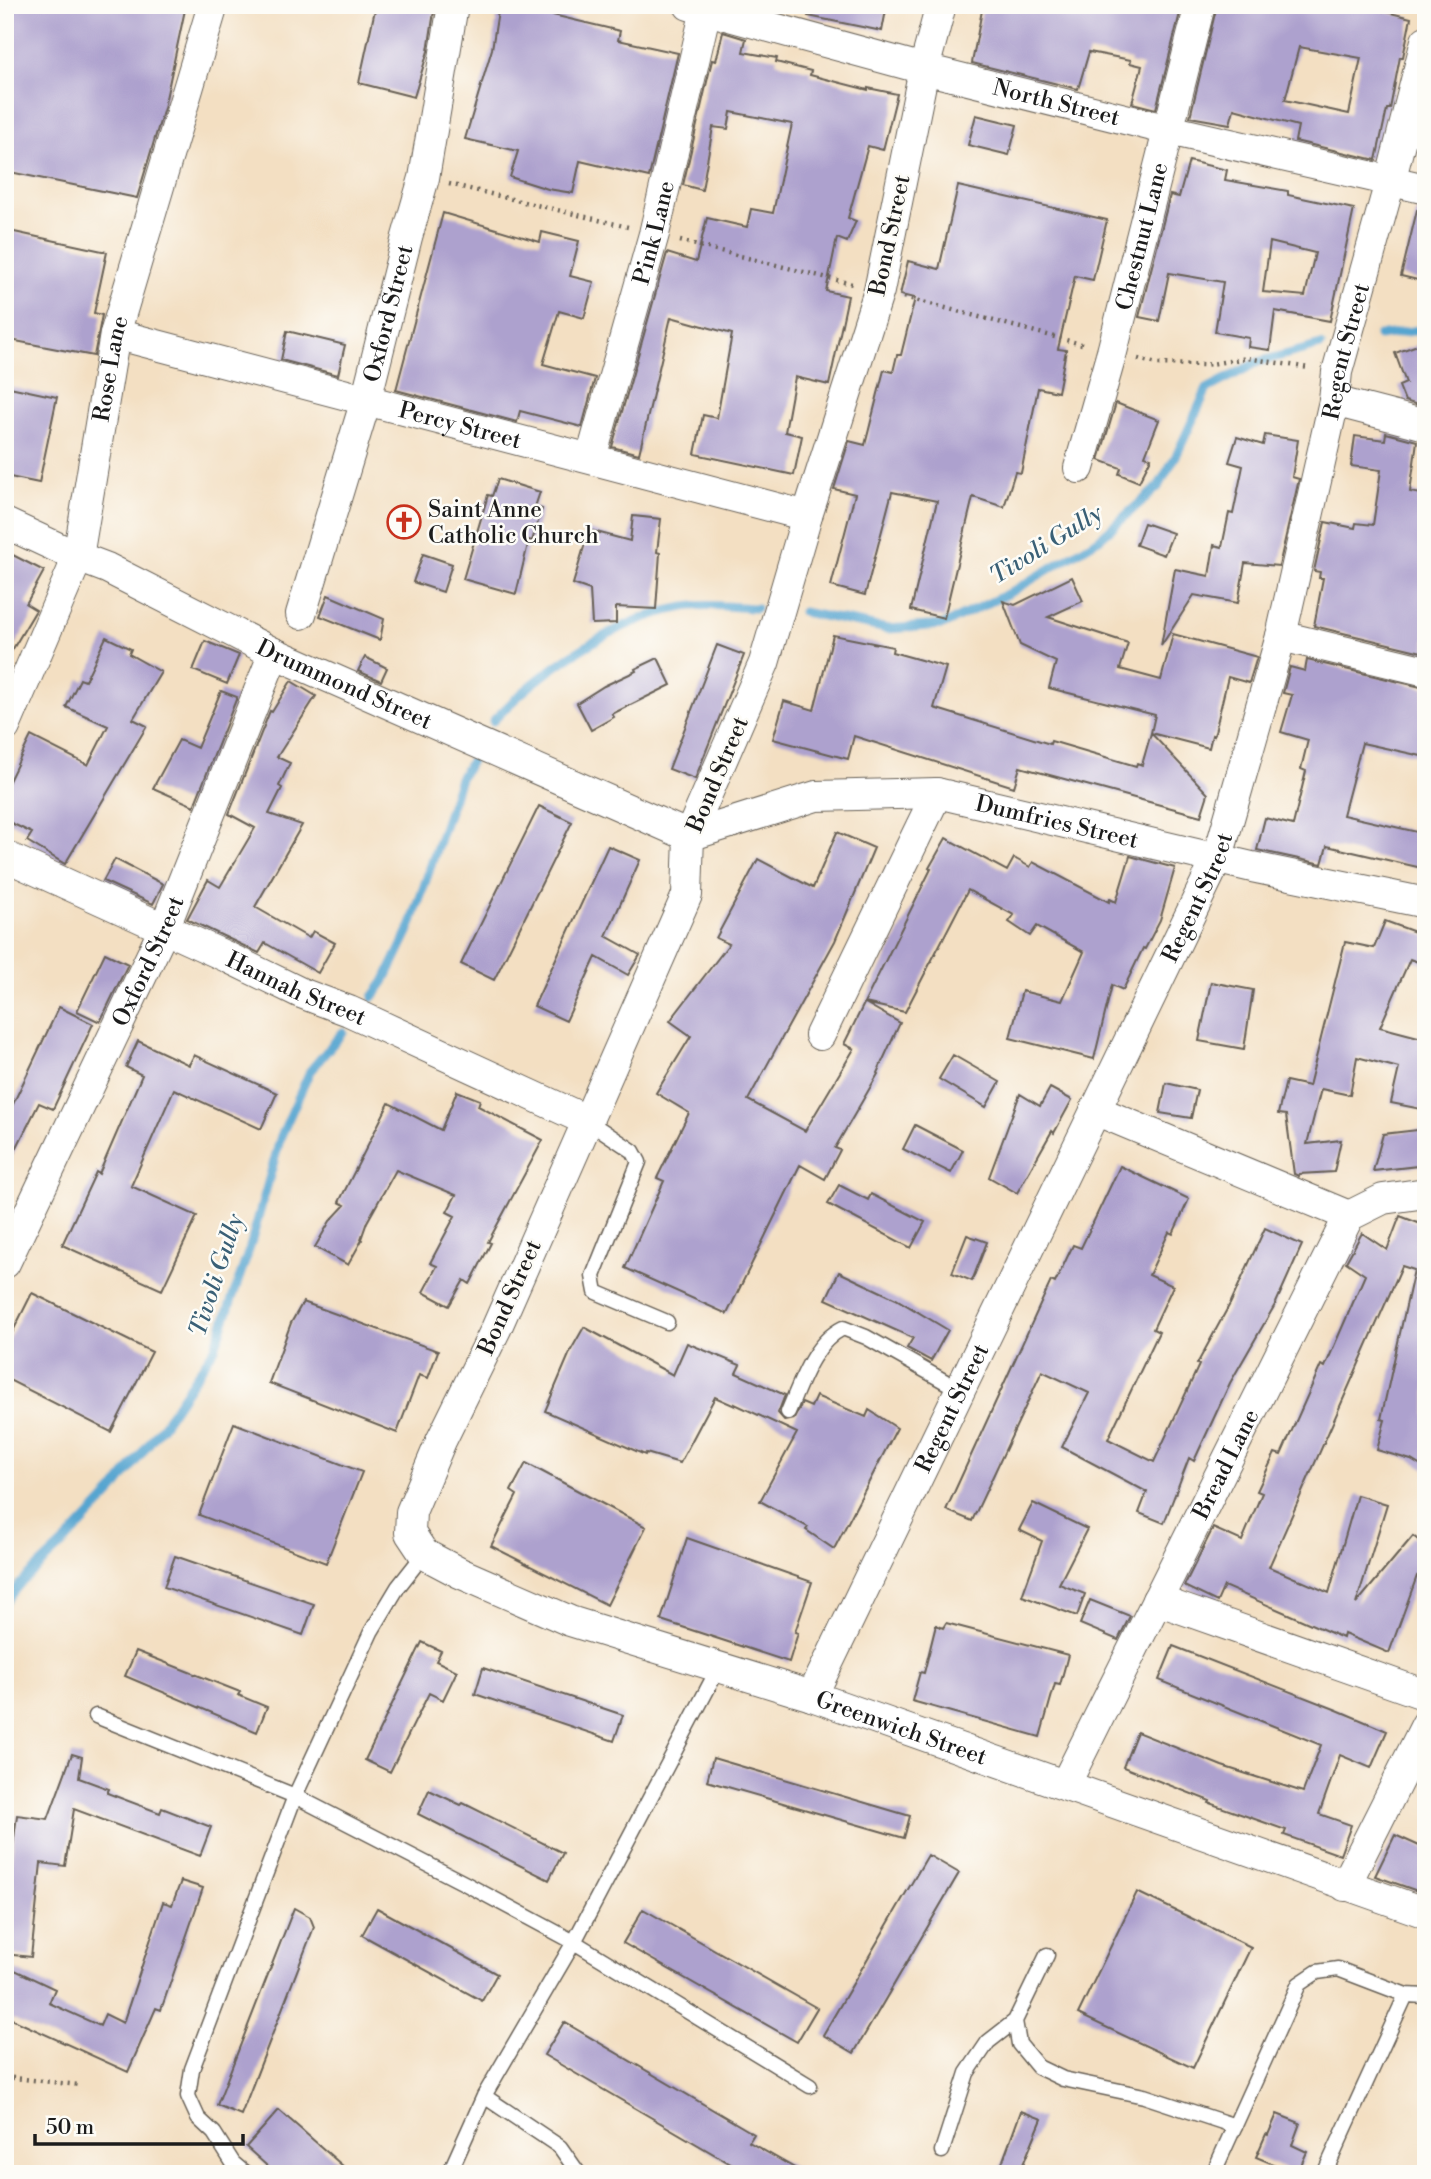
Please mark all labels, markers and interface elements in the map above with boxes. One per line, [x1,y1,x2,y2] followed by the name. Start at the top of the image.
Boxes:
[990,74,1123,132] street label: North Street
[1110,160,1175,313] street label: Chestnut Lane
[863,172,916,299] street label: Bond Street
[627,178,681,288] street label: Pink Lane
[358,242,419,385] street label: Oxford Street
[1317,280,1376,423] street label: Regent Street
[88,312,135,424] street label: Rose Lane
[396,396,524,455] street label: Percy Street
[428,496,599,550] place label: Saint Anne Catholic Church
[985,498,1109,591] water label: Tivoli Gully
[385,503,423,541] church icon: Saint Anne Catholic Church
[252,634,436,736] street label: Drummond Street
[681,712,755,837] street label: Bond Street
[973,790,1141,855] street label: Dumfries Street
[1156,830,1239,967] street label: Regent Street
[107,892,191,1031] street label: Oxford Street
[221,946,370,1032] street label: Hannah Street
[183,1210,251,1340] water label: Tivoli Gully
[472,1235,548,1360] street label: Bond Street
[909,1339,995,1477] street label: Regent Street
[1187,1405,1265,1525] street label: Bread Lane
[812,1685,990,1772] street label: Greenwich Street
[35,2102,243,2146] scale bar
[46,2115,94,2141] text: 50 m

